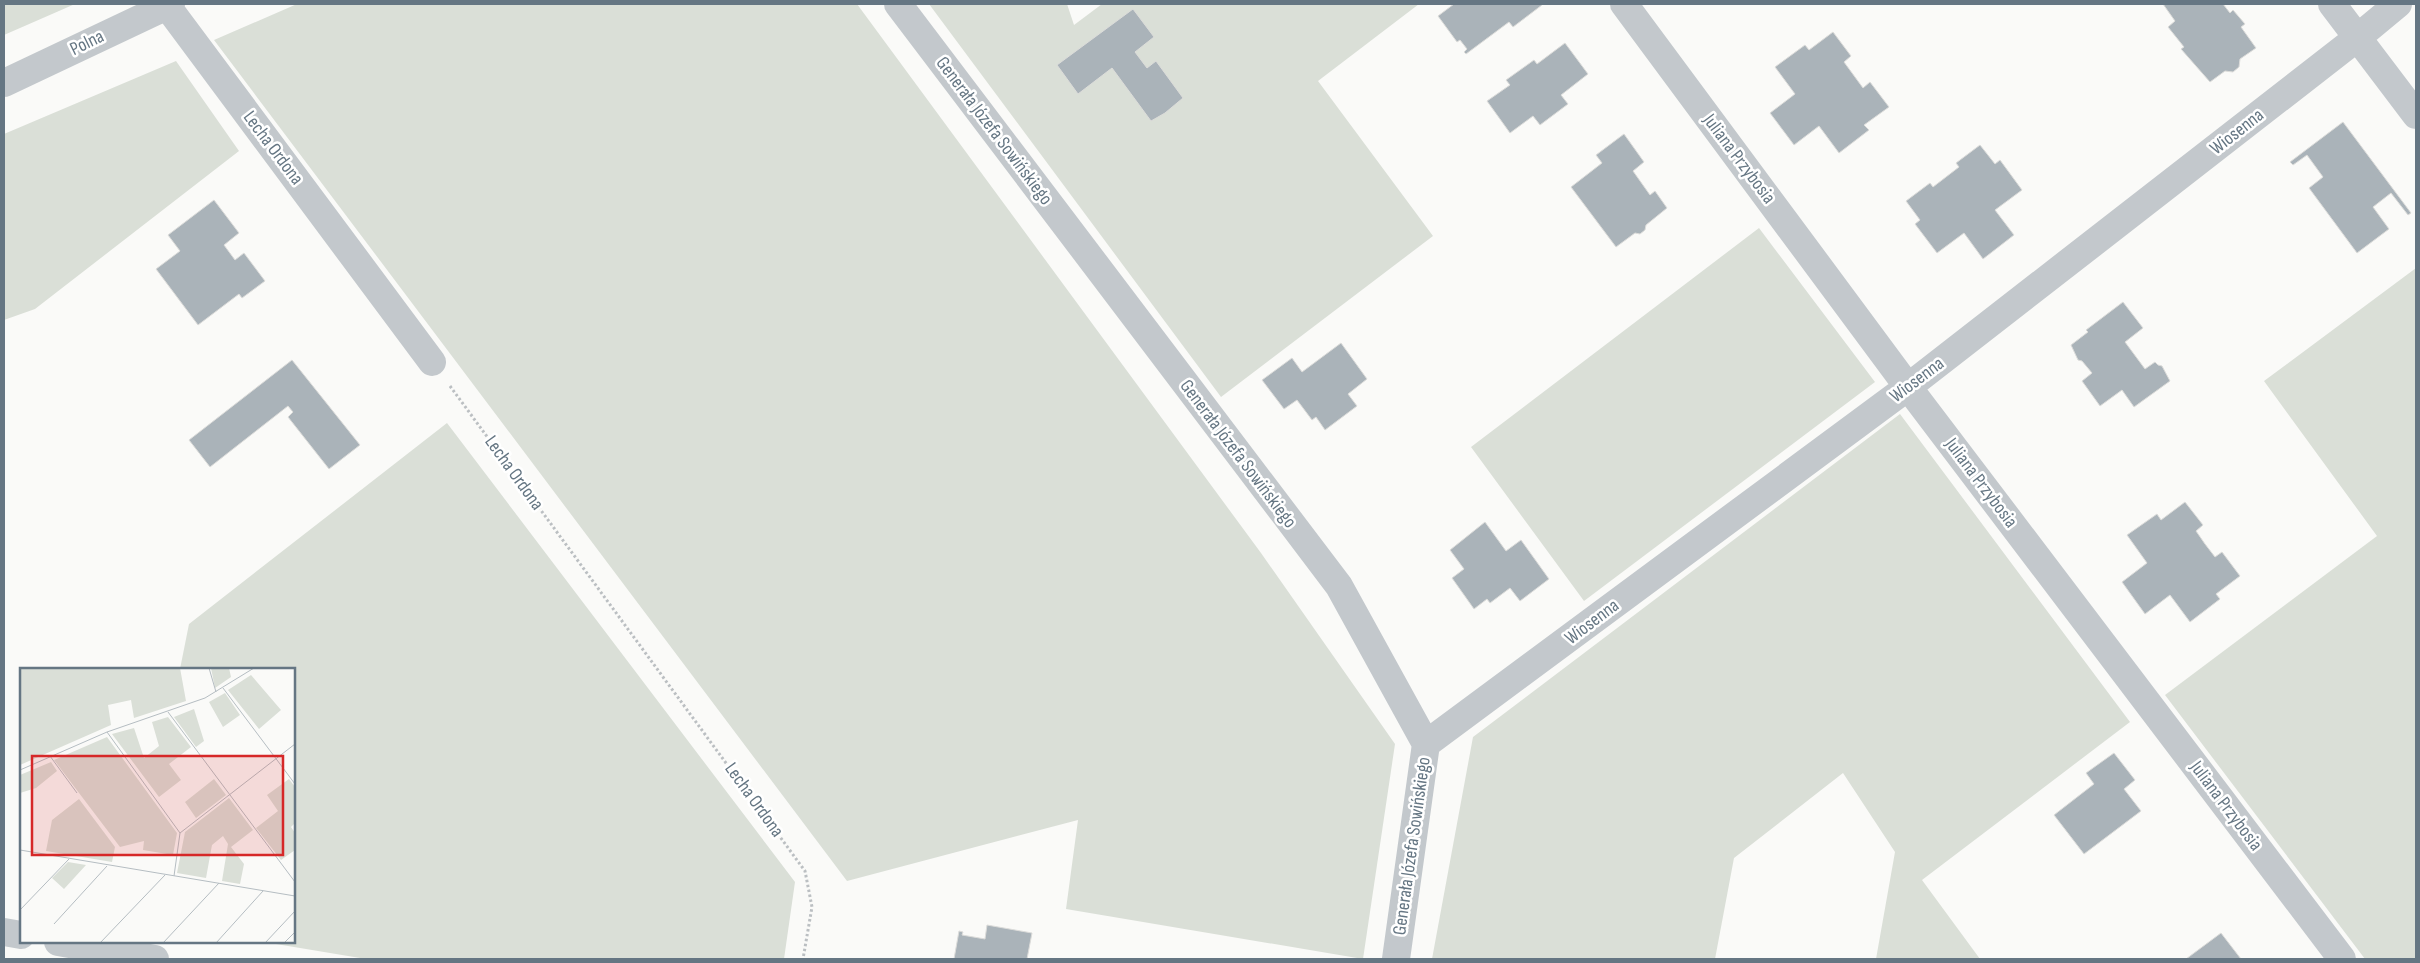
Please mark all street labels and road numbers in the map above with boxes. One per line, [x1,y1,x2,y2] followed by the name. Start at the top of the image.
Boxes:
[66,25,108,61] street label: Polna
[931,52,1057,210] street label: Generała Józefa Sowińskiego
[2206,104,2268,160] street label: Wiosenna
[238,107,308,189] street label: Lecha Ordona
[1697,109,1780,208] street label: Juliana Przybosia
[1885,352,1949,408] street label: Wiosenna
[1175,375,1301,533] street label: Generała Józefa Sowińskiego
[479,431,549,515] street label: Lecha Ordona
[1939,433,2022,532] street label: Juliana Przybosia
[1560,594,1624,650] street label: Wiosenna
[1388,755,1436,937] street label: Generała Józefa Sowińskiego
[2184,756,2267,855] street label: Juliana Przybosia
[719,758,789,842] street label: Lecha Ordona

